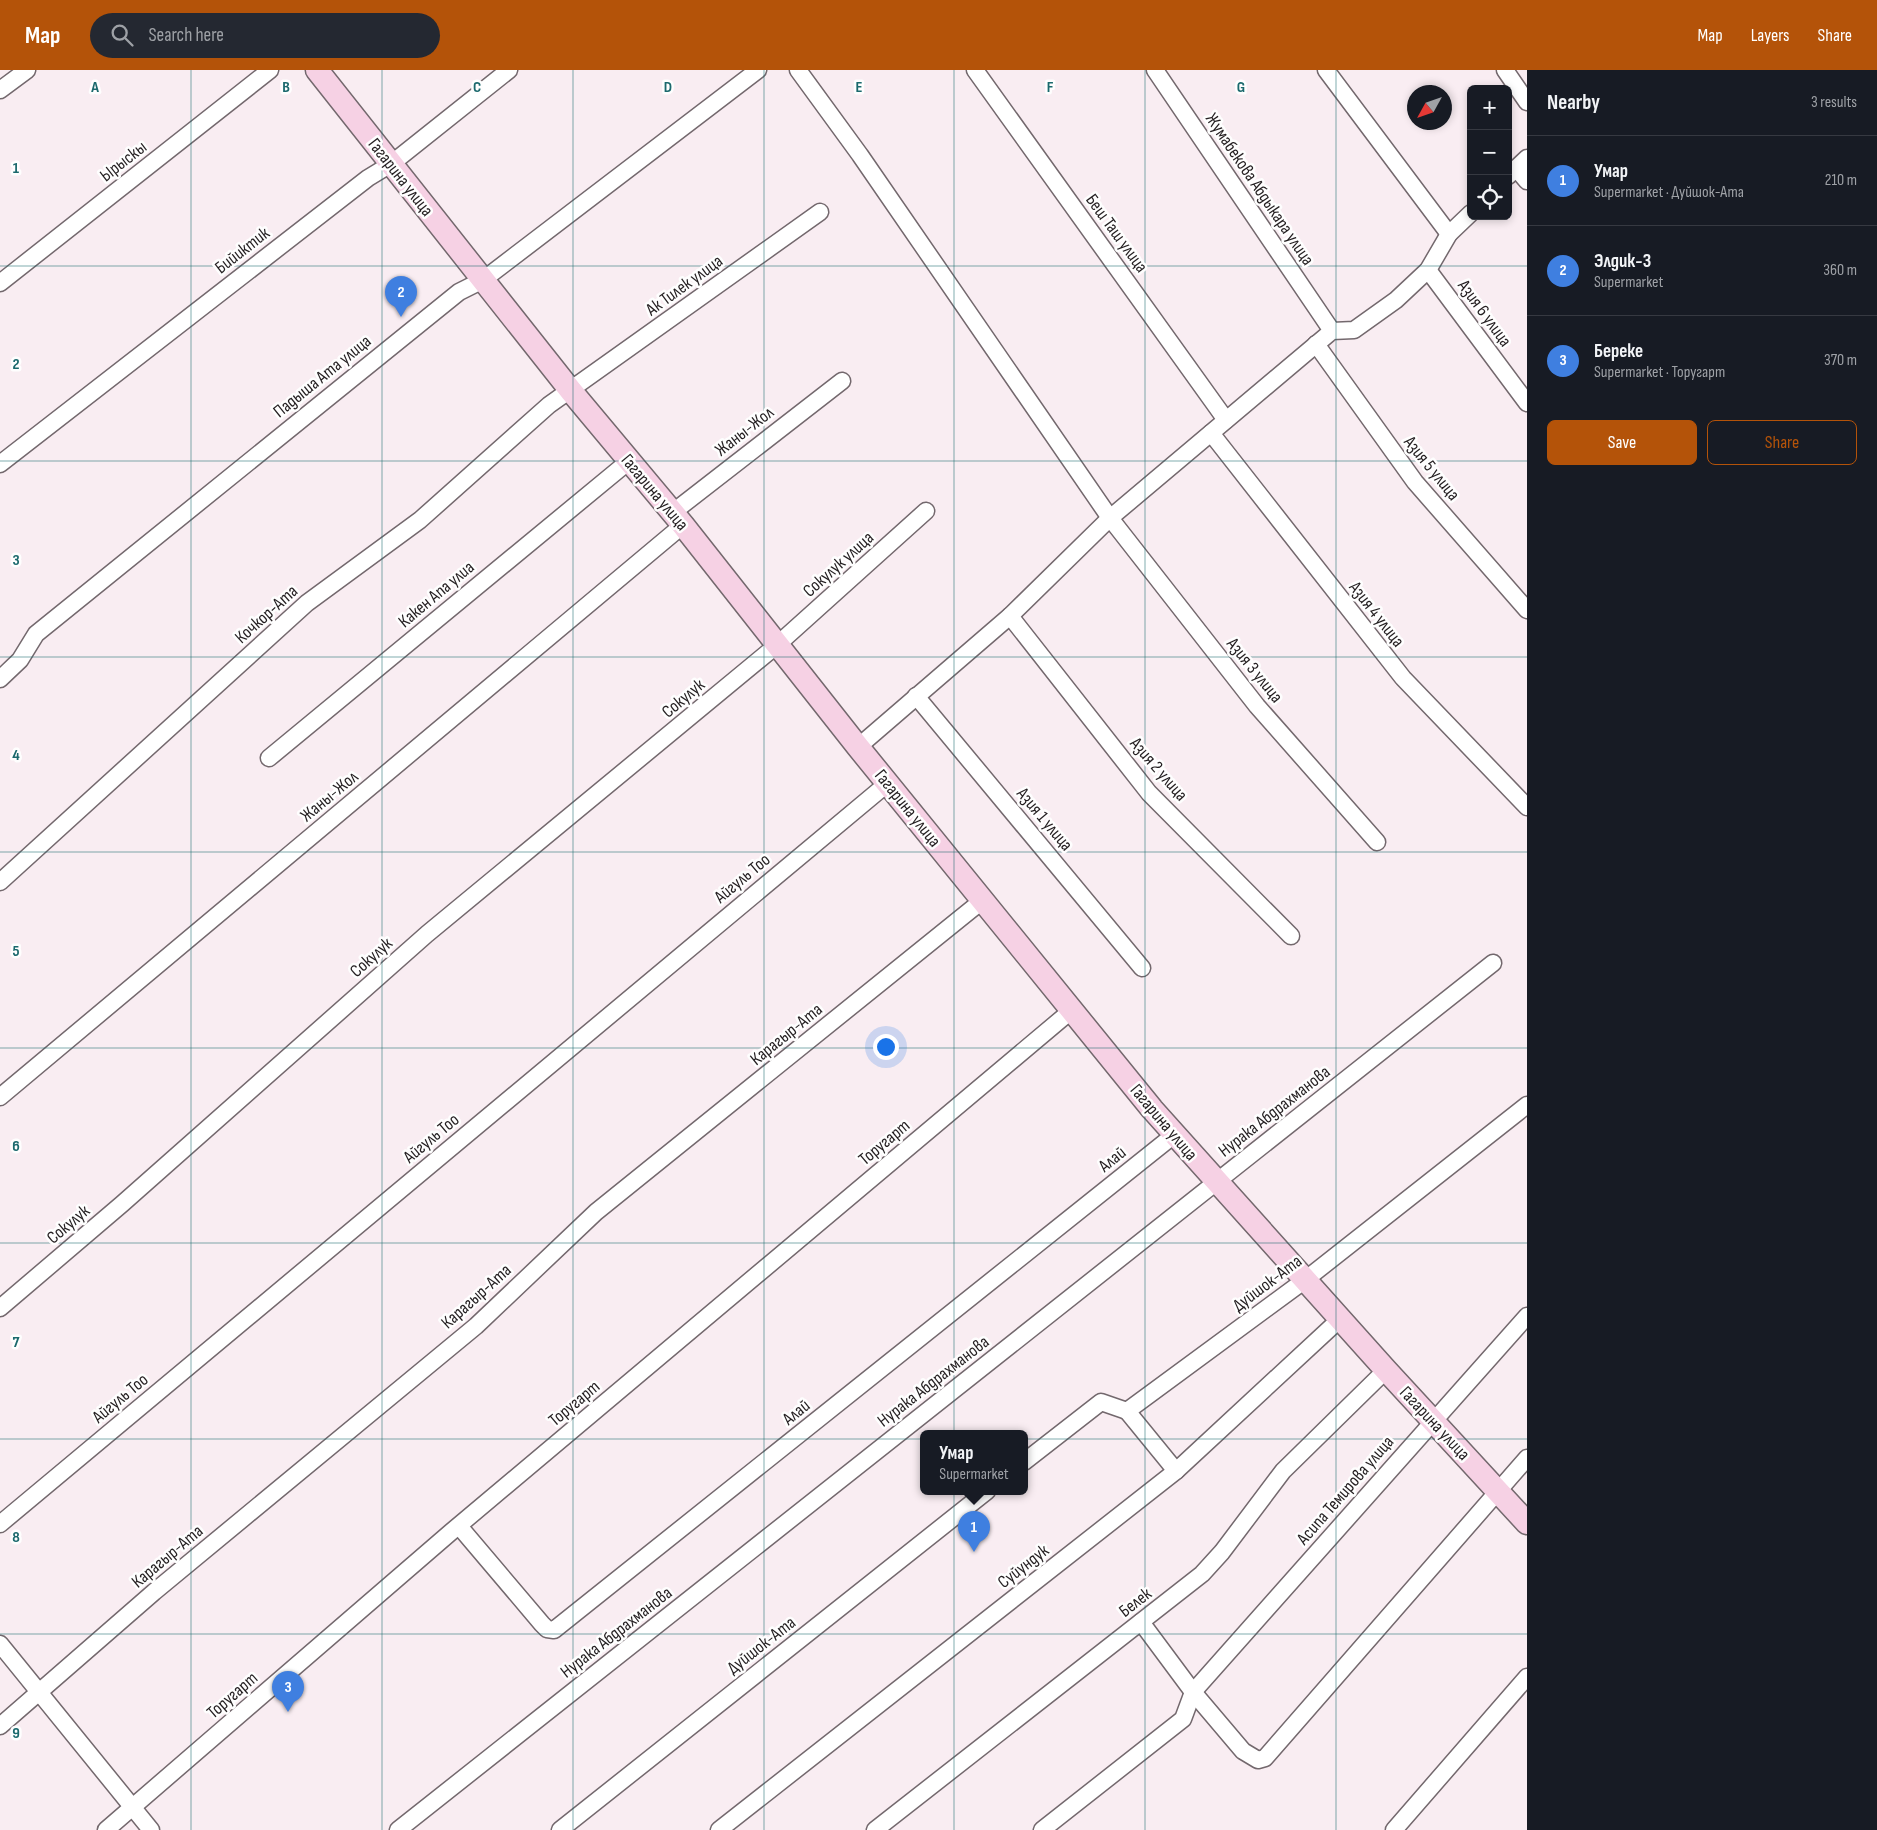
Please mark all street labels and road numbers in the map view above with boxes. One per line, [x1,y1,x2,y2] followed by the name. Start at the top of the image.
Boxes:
[1201,109,1318,269] street label: Жумабекова Абдыкара улица
[364,134,438,221] street label: Гагарина улица
[96,137,151,186] street label: Ырыскы
[1081,190,1152,277] street label: Беш Таш улица
[211,223,274,278] street label: Бийиктик
[641,251,727,321] street label: Ак Тилек улица
[1453,275,1516,351] street label: Азия 6 улица
[269,331,375,422] street label: Падыша Ата улица
[711,402,778,461] street label: Жаны-Жол
[1399,431,1464,505] street label: Азия 5 улица
[617,450,693,535] street label: Гагарина улица
[799,527,878,601] street label: Сокулук улица
[394,557,478,632] street label: Какен Апа улиа
[1344,577,1409,651] street label: Азия 4 улица
[231,581,302,648] street label: Кочкор-Ата
[1222,633,1287,707] street label: Азия 3 улица
[658,674,709,722] street label: Сокулук
[1125,733,1192,805] street label: Азия 2 улица
[870,765,945,851] street label: Гагарина улица
[296,766,363,826] street label: Жаны-Жол
[1012,783,1077,855] street label: Азия 1 улица
[710,849,774,908] street label: Айгуль Тоо
[346,933,397,982] street label: Сокулук
[746,999,827,1070] street label: Карагыр-Ата
[1214,1061,1334,1161] street label: Нурака Абдрахманова
[1126,1080,1202,1165] street label: Гагарина улица
[399,1109,463,1168] street label: Айгуль Тоо
[854,1115,914,1170] street label: Торугарт
[1094,1142,1130,1177] street label: Алай
[43,1200,94,1248] street label: Сокулук
[1229,1251,1306,1316] street label: Дуйшок-Ата
[437,1260,516,1333] street label: Карагыр-Ата
[873,1331,993,1431] street label: Нурака Абдрахманова
[88,1369,152,1428] street label: Айгуль Тоо
[544,1376,604,1431] street label: Торугарт
[1395,1382,1474,1465] street label: Гагарина улица
[778,1395,814,1430] street label: Алай
[1292,1432,1398,1550] street label: Асипа Темирова улица
[127,1520,207,1592] street label: Карагыр-Ата
[994,1540,1053,1593] street label: Суйундук
[556,1582,676,1682] street label: Нурака Абдрахманова
[1115,1583,1156,1622] street label: Белек
[723,1612,800,1679] street label: Дуйшок-Ата
[203,1668,262,1723] street label: Торугарт

